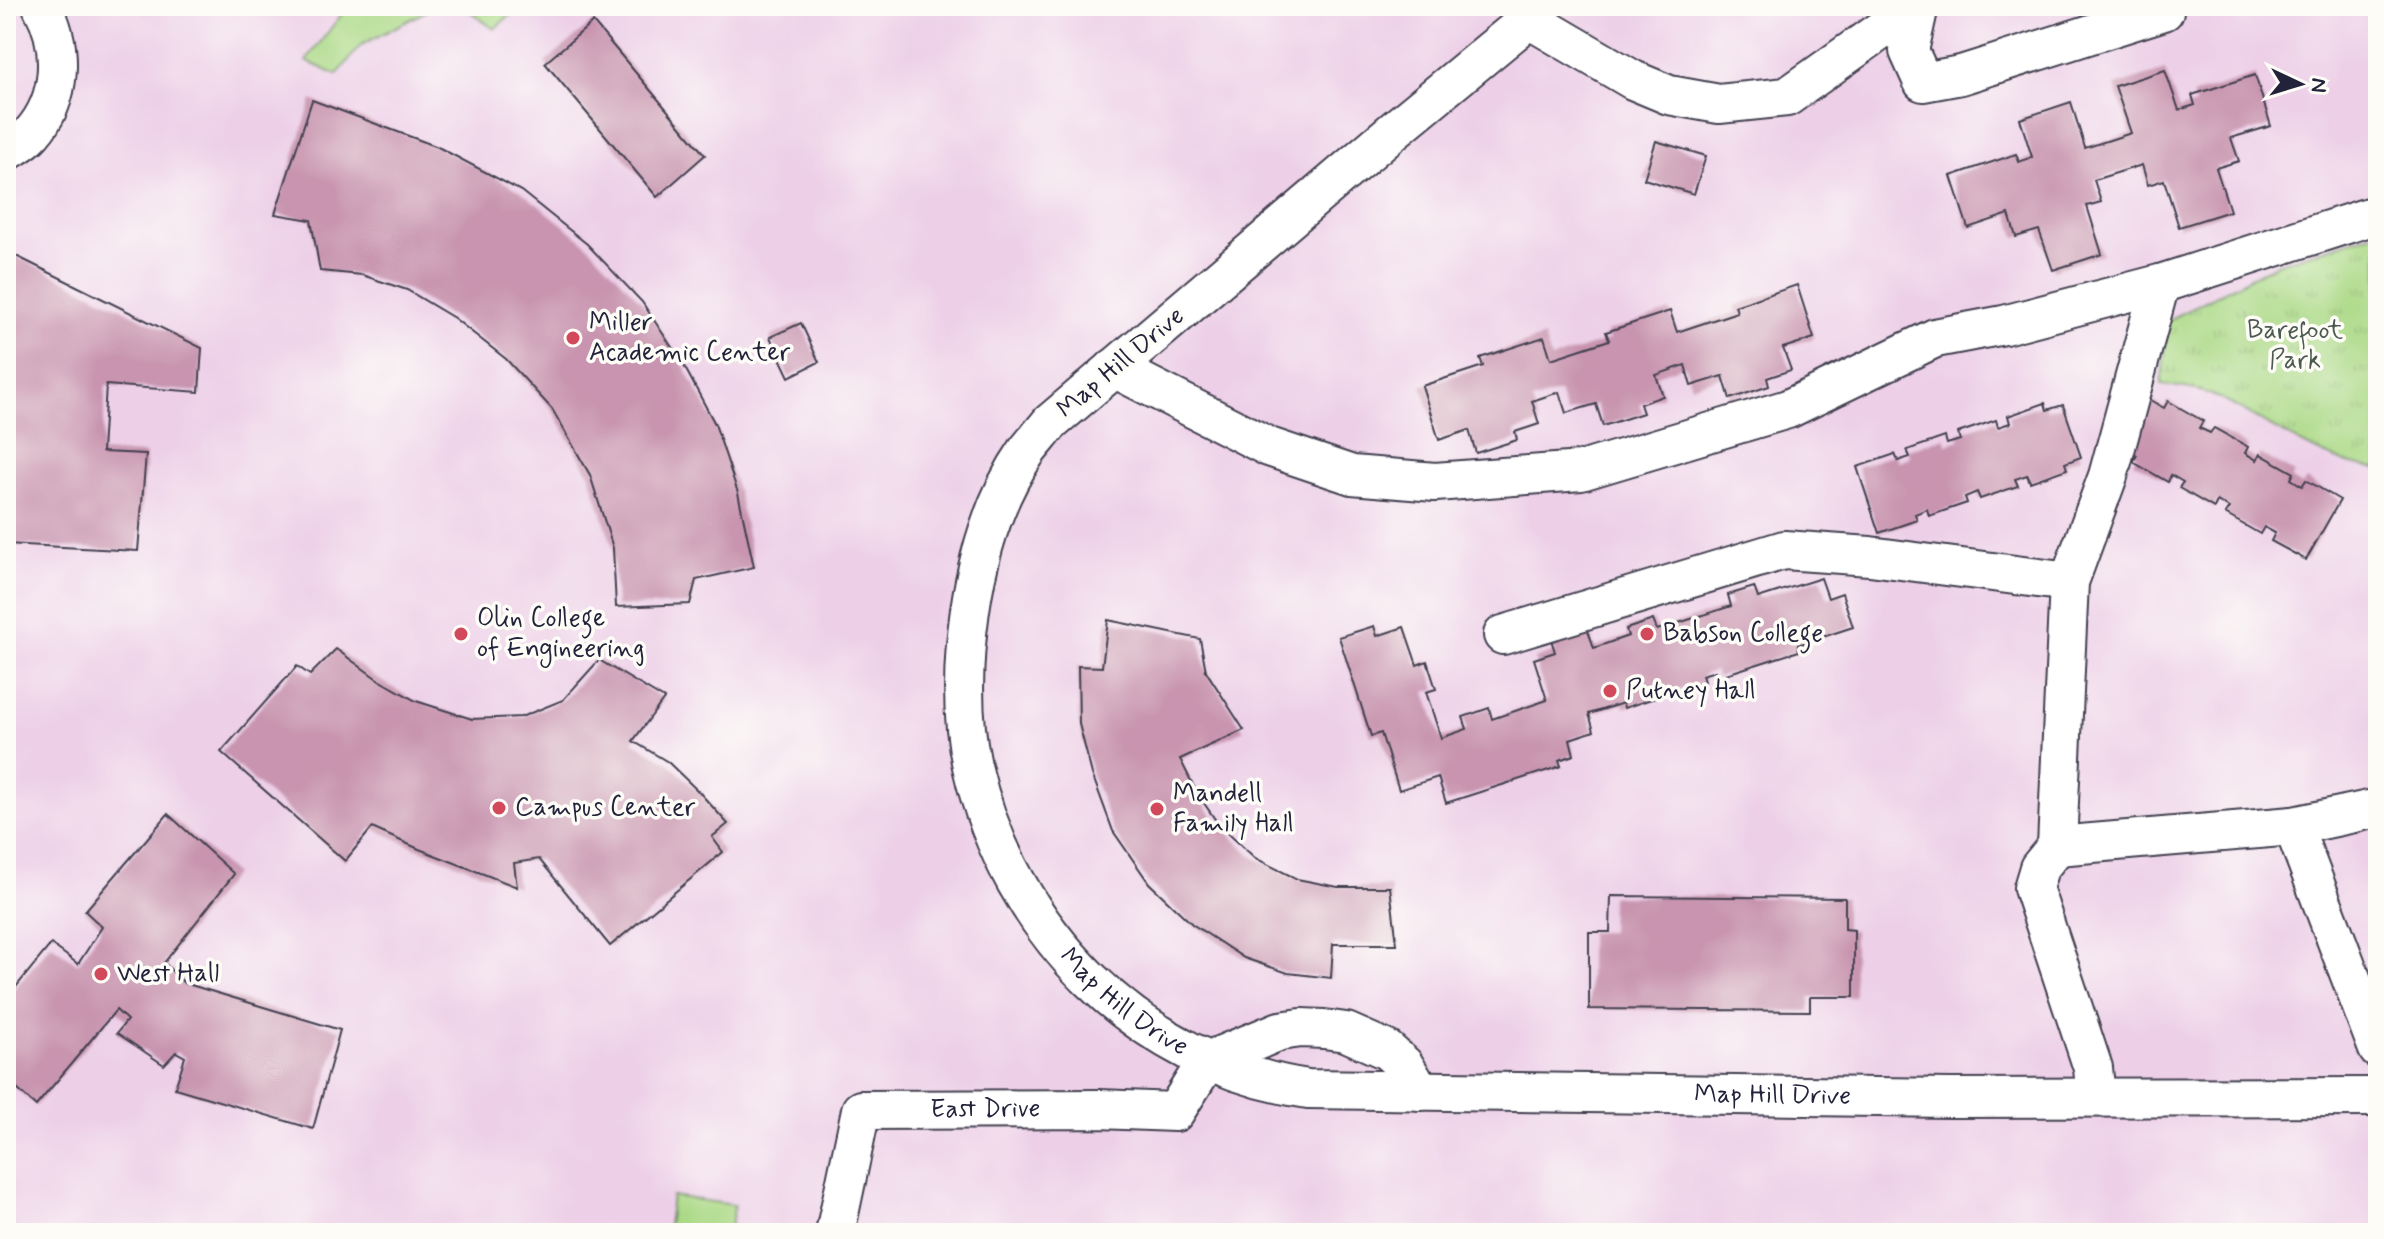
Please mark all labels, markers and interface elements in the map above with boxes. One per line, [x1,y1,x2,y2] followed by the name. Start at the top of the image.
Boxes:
[2260,44,2340,124] north arrow
[2303,77,2332,94] text: N
[1050,300,1192,426] street label: Map Hill Drive
[589,306,791,370] place label: Miller Academic Center
[2247,314,2343,378] park label: Barefoot Park
[564,329,582,347] marker: Miller Academic Center
[477,602,645,668] place label: Olin College of Engineering
[1663,617,1823,654] place label: Babson College
[452,625,470,643] marker: Olin College of Engineering
[1638,625,1656,643] marker: Babson College
[1626,674,1756,708] place label: Putney Hall
[1601,682,1619,700] marker: Putney Hall
[1173,777,1294,841] place label: Mandell Family Hall
[515,791,695,825] place label: Campus Center
[490,799,508,817] marker: Campus Center
[1148,800,1166,818] marker: Mandell Family Hall
[1052,941,1194,1064] street label: Map Hill Drive
[117,957,219,991] place label: West Hall
[92,965,110,983] marker: West Hall
[1694,1077,1851,1114] street label: Map Hill Drive
[930,1092,1040,1127] street label: East Drive

